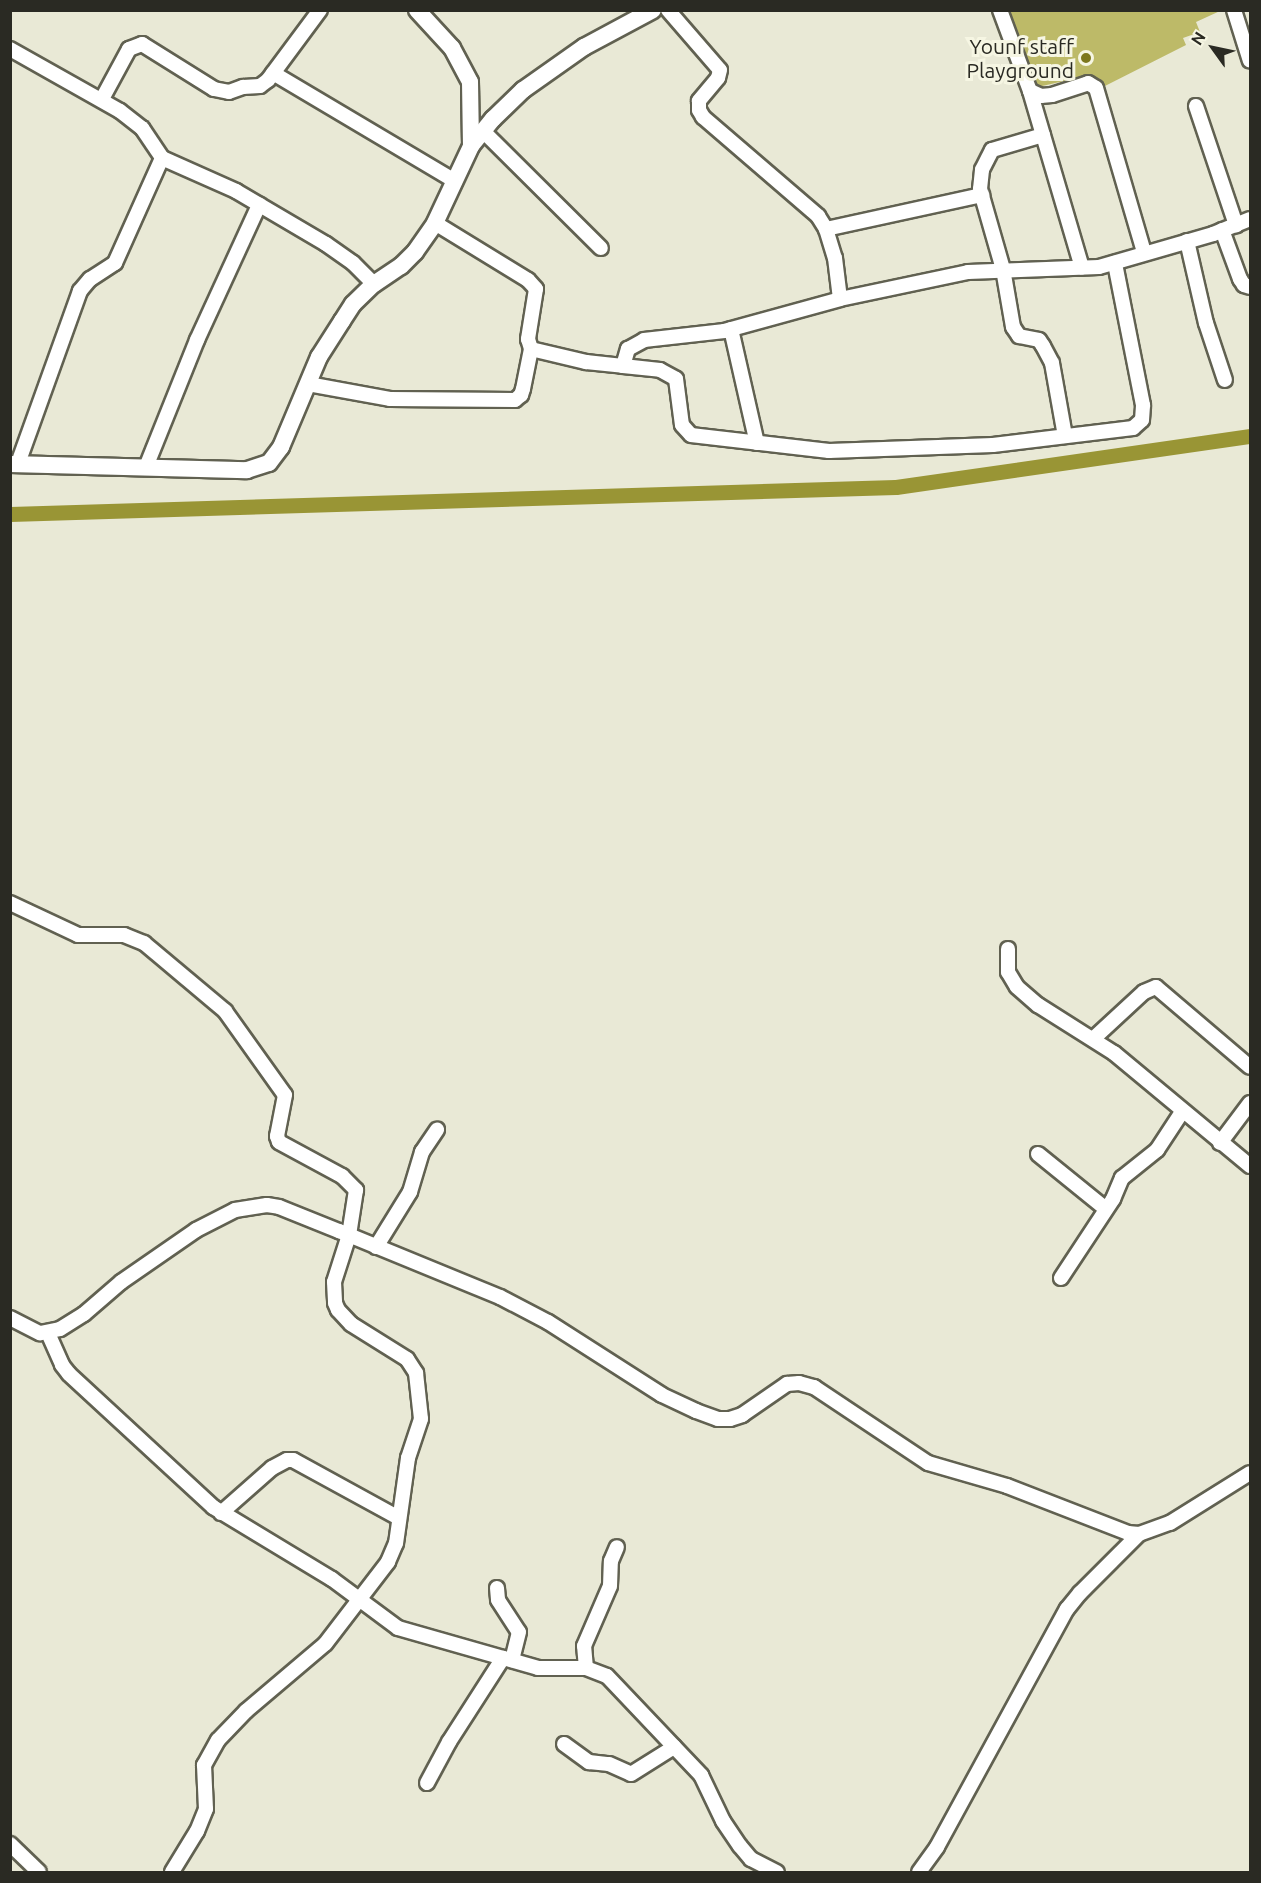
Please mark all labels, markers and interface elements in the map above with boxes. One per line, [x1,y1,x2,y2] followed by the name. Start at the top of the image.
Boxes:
[1183,18,1243,78] north arrow
[1187,28,1209,48] text: N
[966,33,1074,83] place label: Younf staff Playground
[1079,51,1093,65] marker: Younf staff Playground

